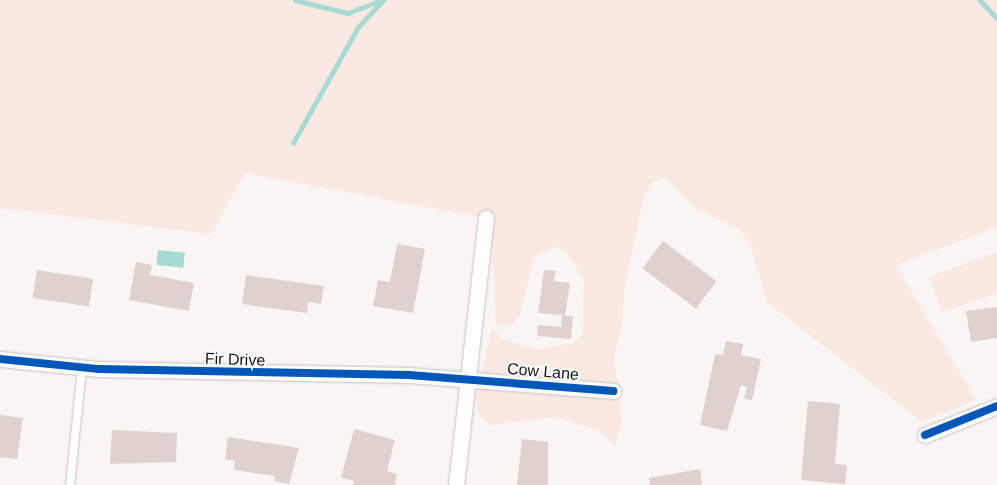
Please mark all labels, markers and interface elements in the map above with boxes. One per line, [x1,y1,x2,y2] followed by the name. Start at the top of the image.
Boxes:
[204,349,266,371] street label: Fir Drive
[506,359,580,385] street label: Cow Lane

